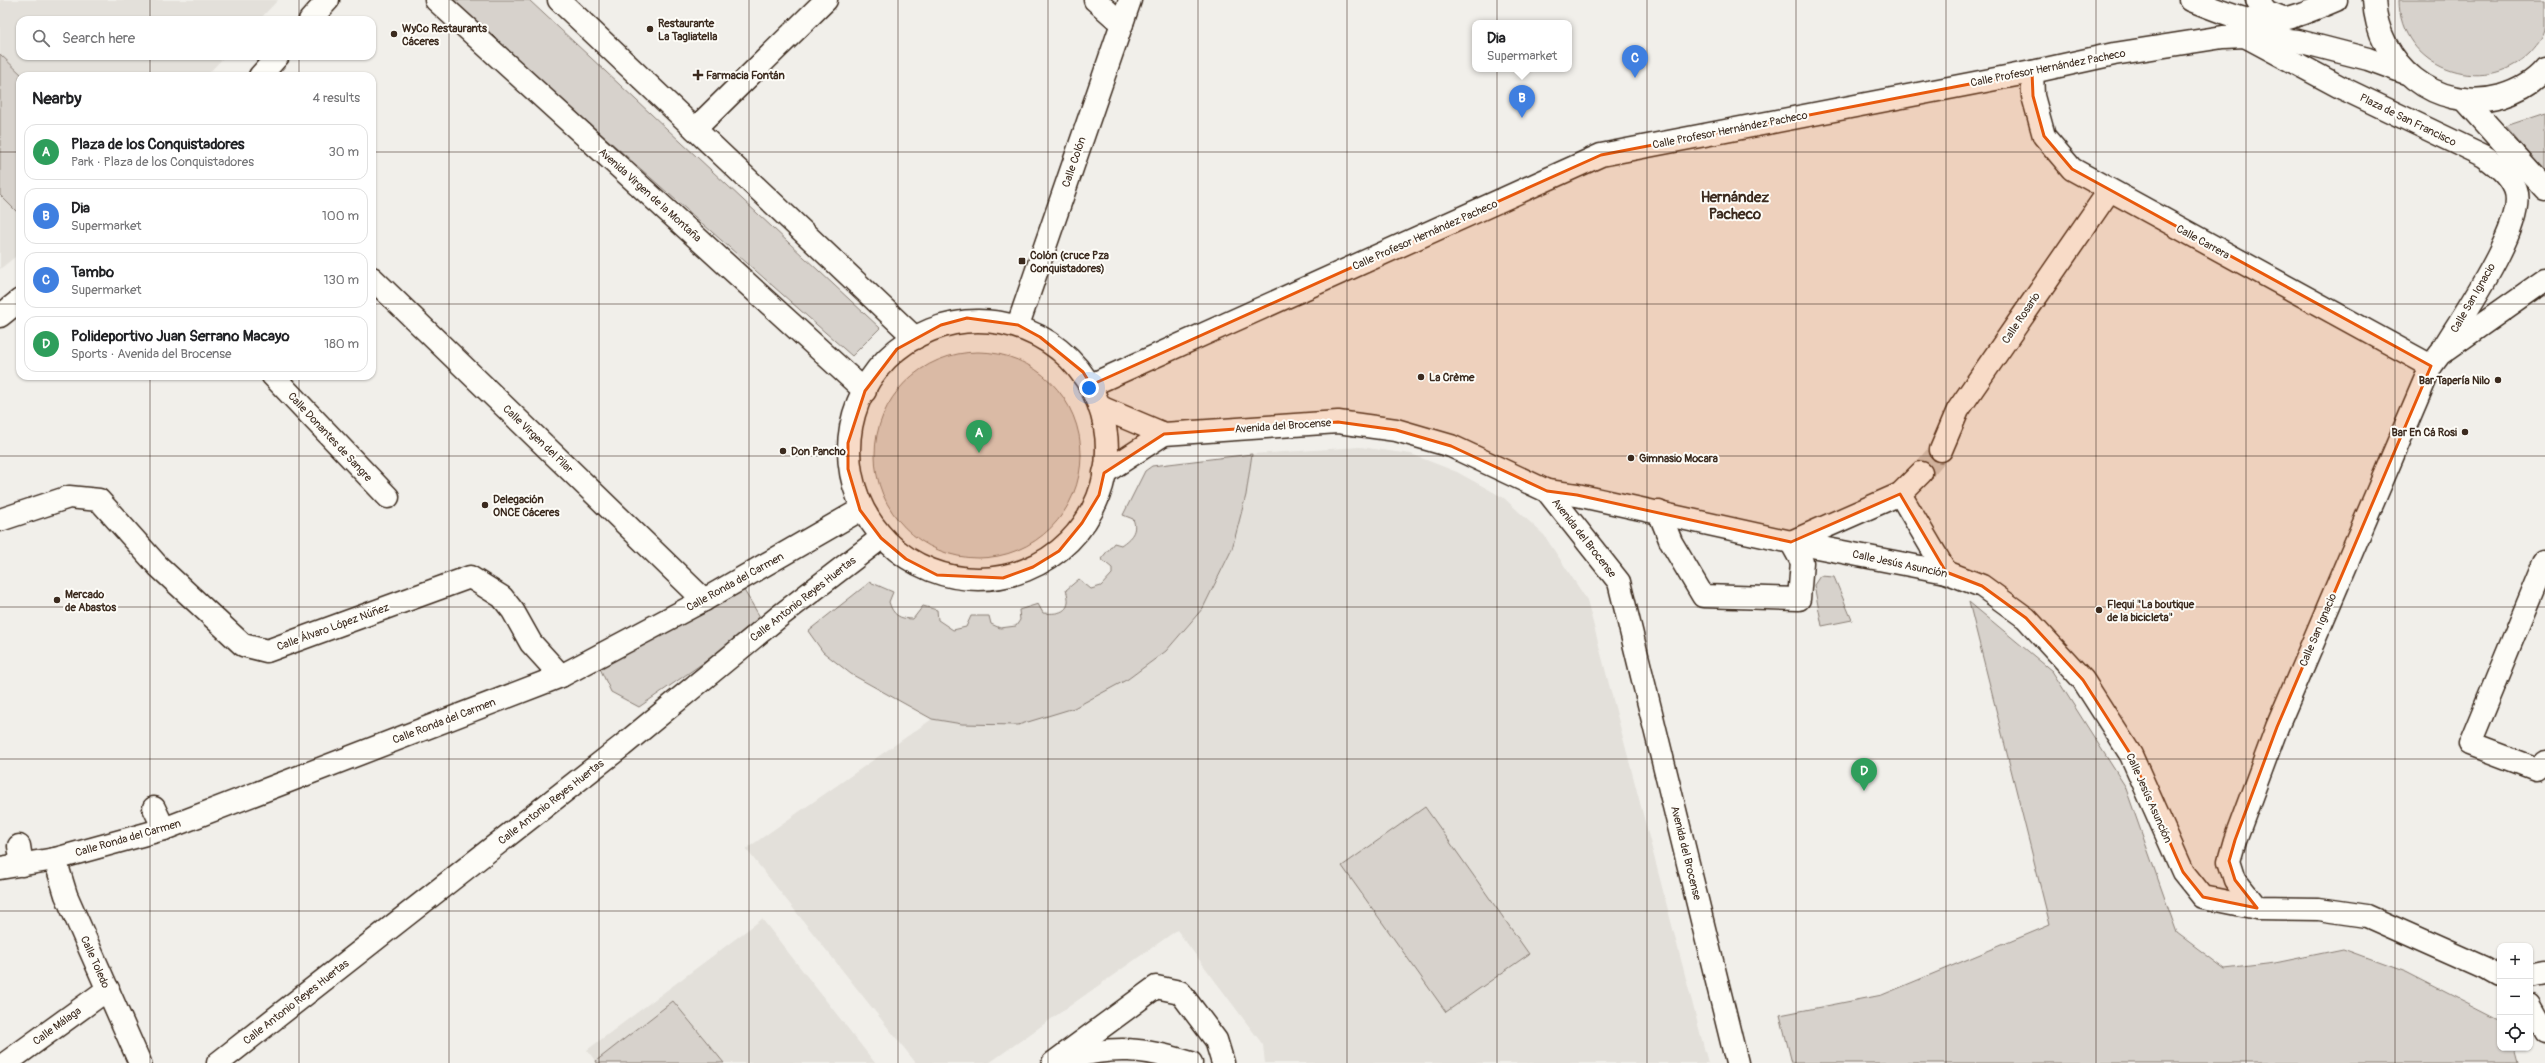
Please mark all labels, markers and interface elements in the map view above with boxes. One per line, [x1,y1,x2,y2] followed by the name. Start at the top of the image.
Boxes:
[16,16,376,60] search box
[658,17,717,43] place label: Restaurante La Tagliatella
[1472,20,1572,72] popup
[402,22,487,48] place label: WyCo Restaurants Cáceres
[645,24,655,34] marker: Restaurante La Tagliatella
[30,27,52,49] icon: search
[62,29,135,48] text: Search here
[389,29,399,39] marker: WyCo Restaurants Cáceres
[1487,29,1506,48] text: Dia
[1622,45,1648,78] pin: C
[1969,47,2127,89] street label: Calle Profesor Hernández Pacheco
[1487,48,1557,64] text: Supermarket
[706,69,785,82] place label: Farmacia Fontán
[693,70,703,80] marker: Farmacia Fontán
[1509,85,1535,118] pin: B
[32,88,81,109] text: Nearby
[313,90,360,106] text: 4 results
[2358,91,2458,149] street label: Plaza de San Francisco
[1651,109,1809,151] street label: Calle Profesor Hernández Pacheco
[71,135,244,154] text: Plaza de los Conquistadores
[1059,135,1089,189] street label: Calle Colón
[42,144,50,160] text: A
[329,144,359,160] text: 30 m
[596,145,704,245] street label: Avenida Virgen de la Montaña
[71,154,254,170] text: Park · Plaza de los Conquistadores
[1701,188,1769,224] district label: Hernández Pacheco
[1350,197,1500,273] street label: Calle Profesor Hernández Pacheco
[71,199,90,218] text: Dia
[42,208,50,224] text: B
[322,208,359,224] text: 100 m
[71,218,142,234] text: Supermarket
[2174,222,2232,262] street label: Calle Carrera
[1030,249,1109,275] place label: Colón (cruce Pza Conquistadores)
[1017,256,1027,266] marker: Colón (cruce Pza Conquistadores)
[2448,261,2498,335] street label: Calle San Ignacio
[71,263,114,282] text: Tambo
[42,272,50,288] text: C
[323,272,359,288] text: 130 m
[71,282,142,298] text: Supermarket
[1999,290,2043,346] street label: Calle Rosario
[71,327,290,346] text: Polideportivo Juan Serrano Macayo
[42,336,50,352] text: D
[324,336,359,352] text: 180 m
[71,346,231,362] text: Sports · Avenida del Brocense
[1429,371,1475,384] place label: La Crème
[1416,372,1426,382] marker: La Crème
[2419,374,2490,387] place label: Bar Tapería Nilo
[2493,375,2503,385] marker: Bar Tapería Nilo
[1079,378,1099,398] your location
[285,390,375,485] street label: Calle Donantes de Sangre
[500,402,576,476] street label: Calle Virgen del Pilar
[1234,416,1332,436] street label: Avenida del Brocense
[966,420,992,453] pin: A
[2392,426,2457,439] place label: Bar En Cá Rosi
[2460,427,2470,437] marker: Bar En Cá Rosi
[791,445,846,458] place label: Don Pancho
[778,446,788,456] marker: Don Pancho
[1639,452,1718,465] place label: Gimnasio Mocara
[1626,453,1636,463] marker: Gimnasio Mocara
[493,493,559,519] place label: Delegación ONCE Cáceres
[1549,496,1619,581] street label: Avenida del Brocense
[480,500,490,510] marker: Delegación ONCE Cáceres
[1851,548,1949,580] street label: Calle Jesús Asunción
[684,550,786,614] street label: Calle Ronda del Carmen
[748,554,858,644] street label: Calle Antonio Reyes Huertas
[65,588,116,614] place label: Mercado de Abastos
[2297,591,2339,669] street label: Calle San Ignacio
[52,595,62,605] marker: Mercado de Abastos
[2107,598,2195,624] place label: Flequi "La boutique de la bicicleta"
[275,601,391,653] street label: Calle Álvaro López Núñez
[2094,605,2104,615] marker: Flequi "La boutique de la bicicleta"
[391,695,497,747] street label: Calle Ronda del Carmen
[2123,751,2175,845] street label: Calle Jesús Asunción
[496,757,606,847] street label: Calle Antonio Reyes Huertas
[1851,758,1877,791] pin: D
[1668,805,1704,902] street label: Avenida del Brocense
[74,817,182,859] street label: Calle Ronda del Carmen
[78,934,112,990] street label: Calle Toledo
[2497,943,2533,1051] map controls
[2497,943,2533,979] button: +
[241,957,351,1047] street label: Calle Antonio Reyes Huertas
[2497,979,2533,1015] button: −
[30,1004,84,1048] street label: Calle Málaga
[2497,1015,2533,1051] button: locate

